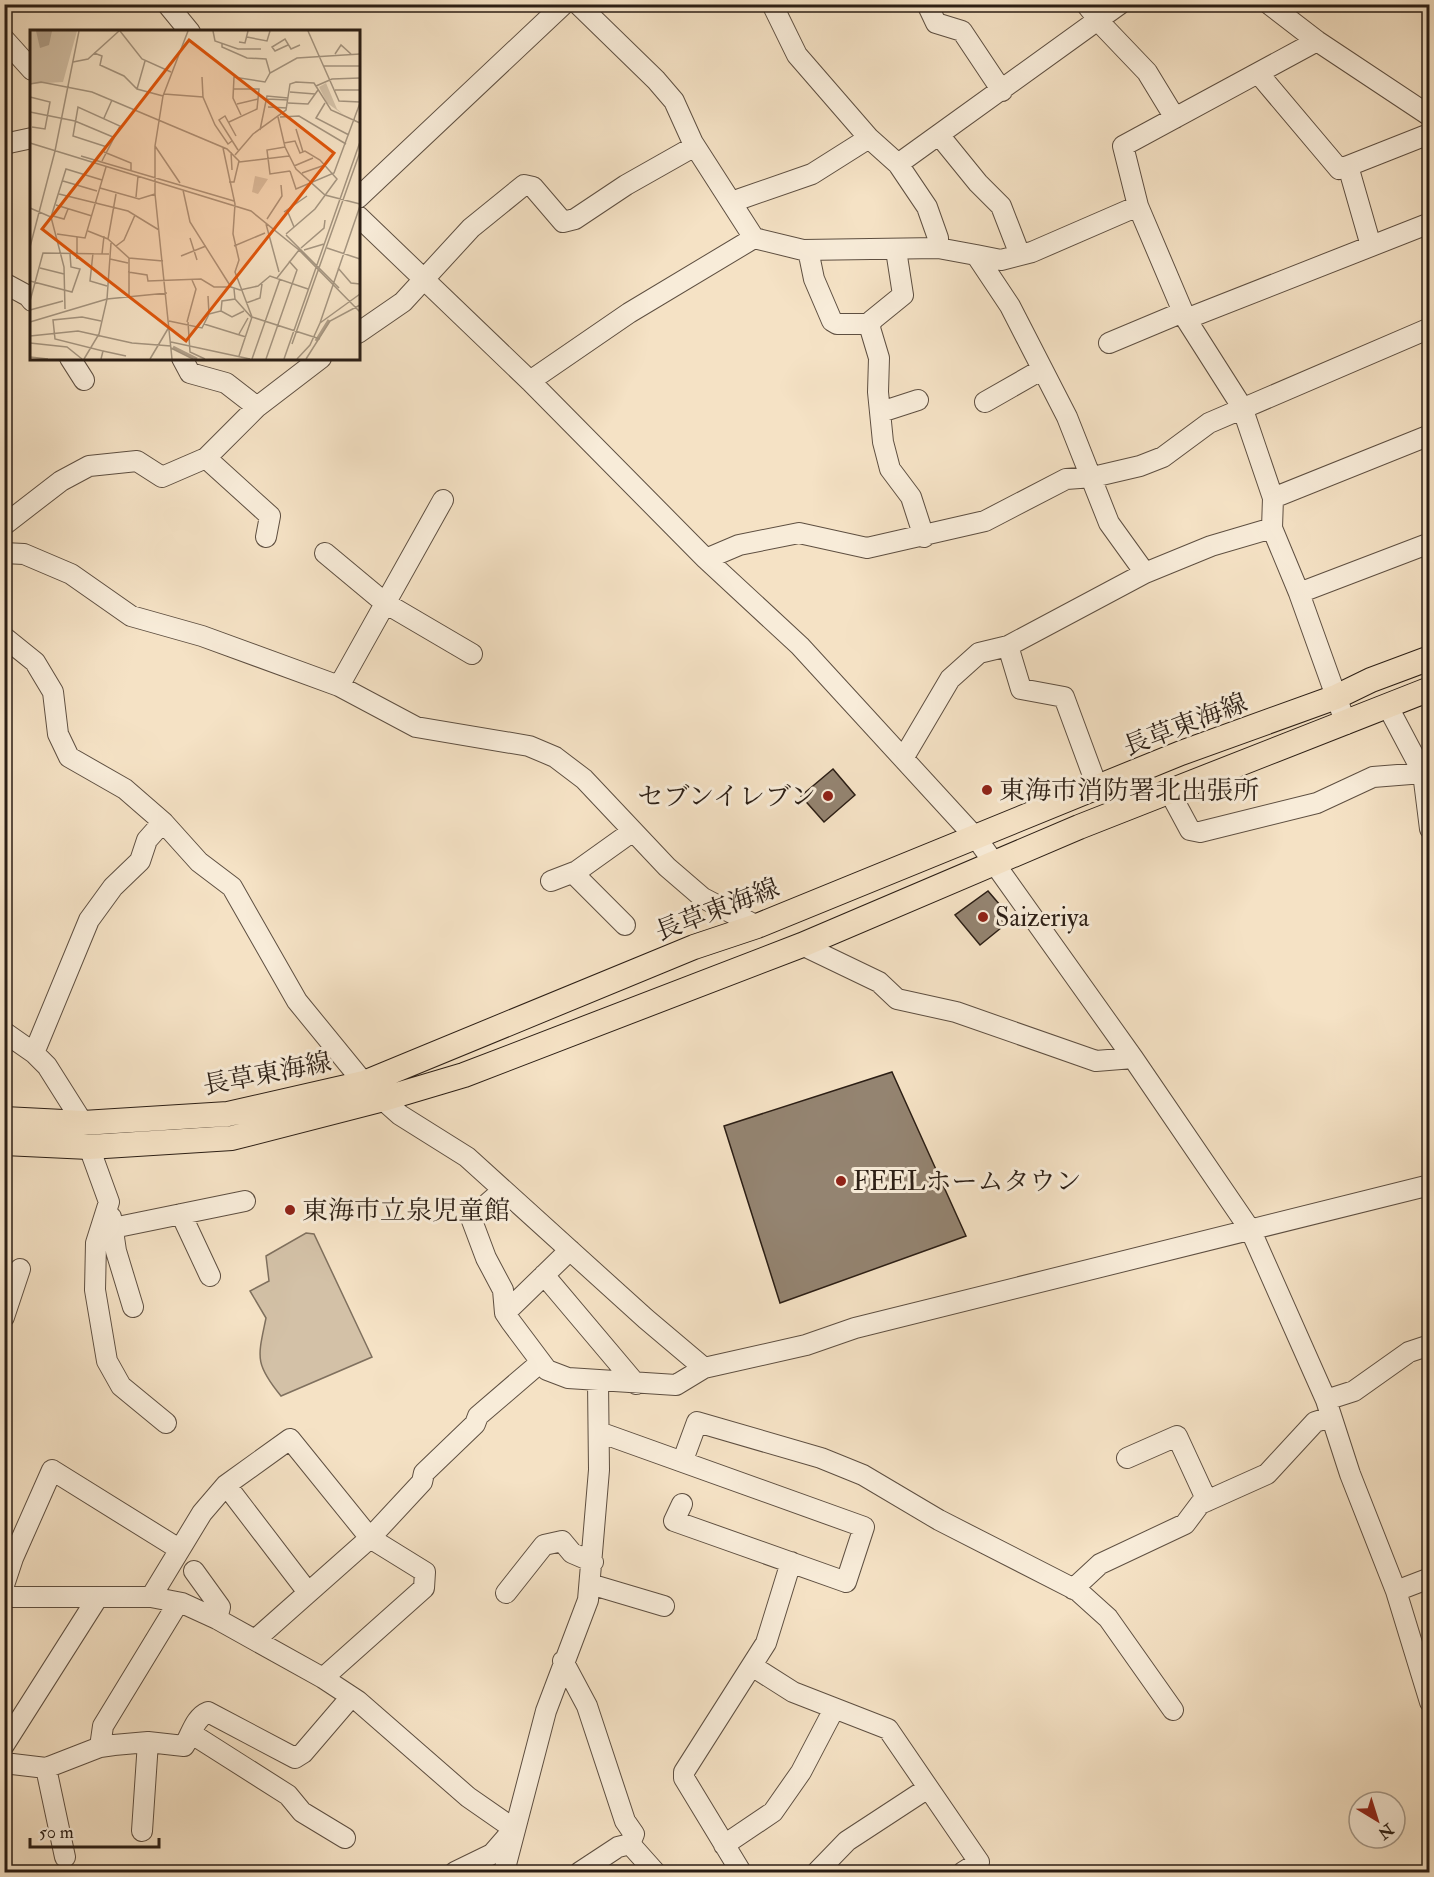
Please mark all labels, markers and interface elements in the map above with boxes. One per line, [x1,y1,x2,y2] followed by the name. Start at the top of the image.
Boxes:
[30,30,360,360] inset map
[1119,687,1252,763] street label: 長草東海線
[999,775,1259,807] place label: 東海市消防署北出張所
[637,781,816,813] place label: セブンイレブン
[980,783,994,797] marker: 東海市消防署北出張所
[821,789,835,803] marker: セブンイレブン
[651,872,784,948] street label: 長草東海線
[995,902,1089,934] place label: Saizeriya
[976,910,990,924] marker: Saizeriya
[200,1046,334,1102] street label: 長草東海線
[853,1166,1082,1198] place label: FEELホームタウン
[834,1174,848,1188] marker: FEELホームタウン
[302,1195,510,1227] place label: 東海市立泉児童館
[283,1203,297,1217] marker: 東海市立泉児童館
[1347,1790,1407,1850] north arrow
[30,1811,159,1849] scale bar
[1373,1818,1398,1844] text: N
[39,1821,74,1844] text: 50 m

